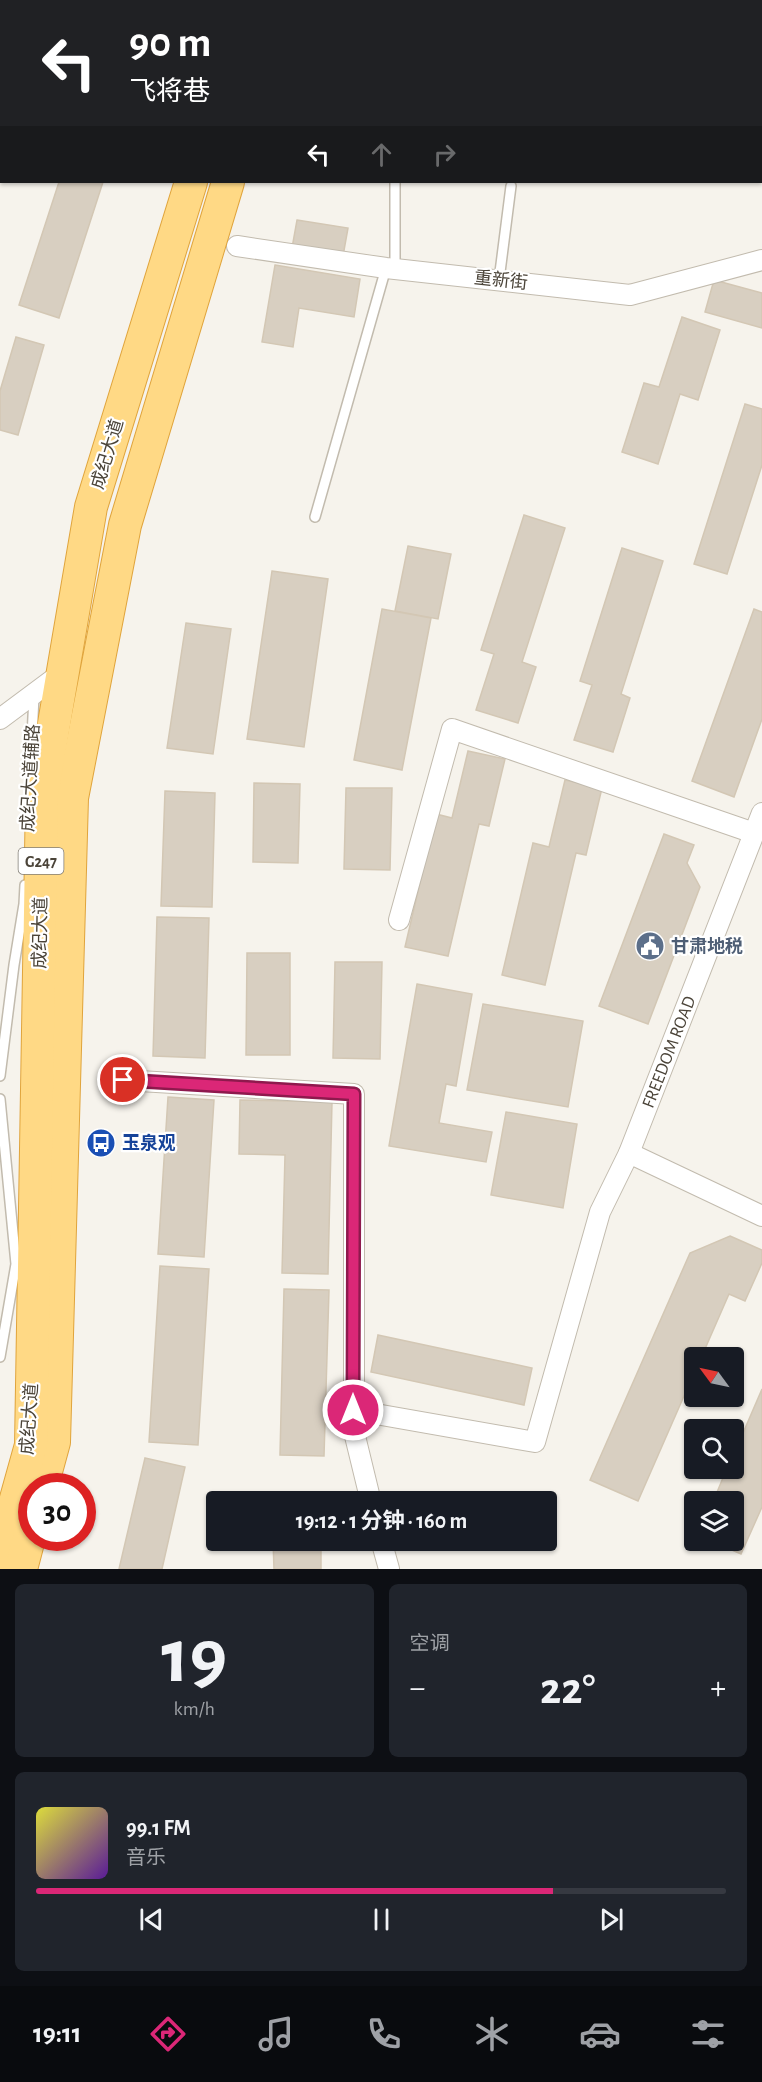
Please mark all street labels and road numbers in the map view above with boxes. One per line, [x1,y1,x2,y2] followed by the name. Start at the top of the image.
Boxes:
[473,267,529,293] street label: 重新街
[87,417,127,491] street label: 成纪大道
[17,724,43,832] street label: 成纪大道辅路
[18,848,63,874] road number: G247
[29,897,51,969] street label: 成纪大道
[639,994,699,1111] street label: FREEDOM ROAD
[17,1382,41,1456] street label: 成纪大道

